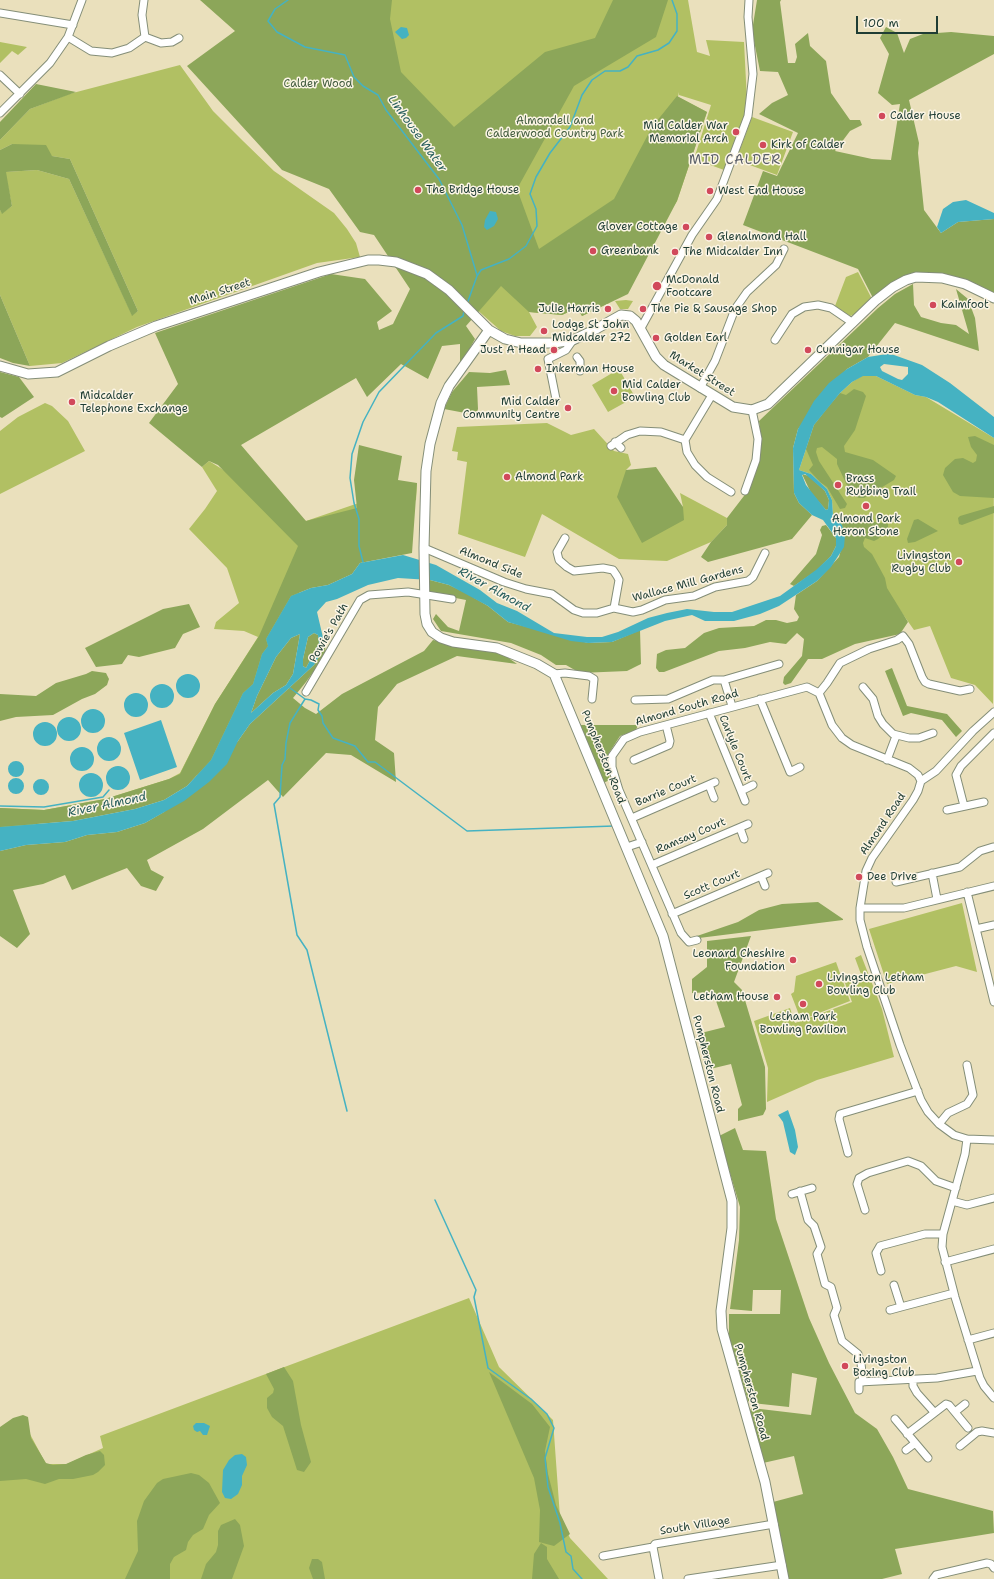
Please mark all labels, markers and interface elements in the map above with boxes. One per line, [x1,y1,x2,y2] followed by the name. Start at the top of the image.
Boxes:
[858,8,940,34] scale bar
[863,15,899,31] text: 100 m
[284,77,352,91] park label: Calder Wood
[384,93,450,175] water label: Linhouse Water
[890,109,961,123] place label: Calder House
[877,111,887,121] marker: Calder House
[486,114,624,140] park label: Almondell and Calderwood Country Park
[643,119,728,145] place label: Mid Calder War Memorial Arch
[731,127,741,137] marker: Mid Calder War Memorial Arch
[771,138,845,152] place label: Kirk of Calder
[758,140,768,150] marker: Kirk of Calder
[689,153,781,169] district label: MID CALDER
[426,183,519,197] place label: The Bridge House
[718,184,804,198] place label: West End House
[413,185,423,195] marker: The Bridge House
[705,186,715,196] marker: West End House
[598,220,678,234] place label: Glover Cottage
[681,222,691,232] marker: Glover Cottage
[717,230,806,244] place label: Glenalmond Hall
[704,232,714,242] marker: Glenalmond Hall
[601,244,659,258] place label: Greenbank
[683,245,783,259] place label: The Midcalder Inn
[588,246,598,256] marker: Greenbank
[670,247,680,257] marker: The Midcalder Inn
[666,273,719,299] place label: McDonald Footcare
[188,276,252,308] street label: Main Street
[651,280,663,292] marker: McDonald Footcare
[941,298,989,312] place label: Kaimfoot
[928,300,938,310] marker: Kaimfoot
[538,302,600,316] place label: Julie Harris
[651,302,777,316] place label: The Pie & Sausage Shop
[603,304,613,314] marker: Julie Harris
[638,304,648,314] marker: The Pie & Sausage Shop
[552,318,631,344] place label: Lodge St John Midcalder 272
[539,326,549,336] marker: Lodge St John Midcalder 272
[664,331,727,345] place label: Golden Earl
[651,333,661,343] marker: Golden Earl
[480,343,546,357] place label: Just A Head
[816,343,900,357] place label: Cunnigar House
[549,345,559,355] marker: Just A Head
[803,345,813,355] marker: Cunnigar House
[667,349,737,399] street label: Market Street
[546,362,634,376] place label: Inkerman House
[533,364,543,374] marker: Inkerman House
[622,378,691,404] place label: Mid Calder Bowling Club
[609,386,619,396] marker: Mid Calder Bowling Club
[80,389,188,415] place label: Midcalder Telephone Exchange
[463,395,560,421] place label: Mid Calder Community Centre
[67,397,77,407] marker: Midcalder Telephone Exchange
[563,403,573,413] marker: Mid Calder Community Centre
[515,470,583,484] place label: Almond Park
[502,472,512,482] marker: Almond Park
[846,472,916,498] place label: Brass Rubbing Trail
[833,480,843,490] marker: Brass Rubbing Trail
[861,501,871,511] marker: Almond Park Heron Stone
[832,512,900,538] place label: Almond Park Heron Stone
[457,544,525,582] street label: Almond Side
[891,549,951,575] place label: Livingston Rugby Club
[954,557,964,567] marker: Livingston Rugby Club
[631,563,745,605] street label: Wallace Mill Gardens
[456,564,532,616] water label: River Almond
[307,601,351,665] street label: Powie's Path
[634,687,740,729] street label: Almond South Road
[578,708,628,806] street label: Pumpherston Road
[716,713,754,783] street label: Carlyle Court
[634,772,698,810] street label: Barrie Court
[66,790,148,820] water label: River Almond
[857,790,909,858] street label: Almond Road
[654,815,728,857] street label: Ramsay Court
[682,867,742,903] street label: Scott Court
[867,870,917,884] place label: Dee Drive
[854,872,864,882] marker: Dee Drive
[692,947,785,973] place label: Leonard Cheshire Foundation
[788,955,798,965] marker: Leonard Cheshire Foundation
[827,971,924,997] place label: Livingston Letham Bowling Club
[814,979,824,989] marker: Livingston Letham Bowling Club
[693,990,769,1004] place label: Letham House
[772,992,782,1002] marker: Letham House
[798,999,808,1009] marker: Letham Park Bowling Pavilion
[760,1010,846,1036] place label: Letham Park Bowling Pavilion
[689,1014,727,1114] street label: Pumpherston Road
[731,1342,771,1442] street label: Pumpherston Road
[853,1353,914,1379] place label: Livingston Boxing Club
[840,1361,850,1371] marker: Livingston Boxing Club
[659,1514,731,1538] street label: South Village

